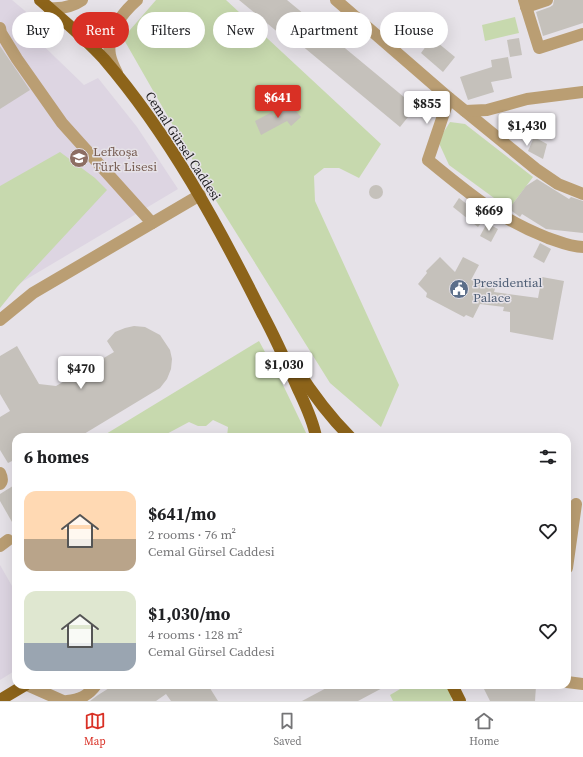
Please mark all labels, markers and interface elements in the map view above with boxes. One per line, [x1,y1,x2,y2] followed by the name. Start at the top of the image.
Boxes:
[12,12,64,48] chip: Buy
[72,12,129,48] chip: Rent
[137,12,205,48] chip: Filters
[213,12,268,48] chip: New
[276,12,372,48] chip: Apartment
[380,12,448,48] chip: House
[254,85,302,119] pin: $641
[141,88,225,204] street label: Cemal Gürsel Caddesi
[264,89,292,106] text: $641
[403,91,451,125] pin: $855
[413,95,441,112] text: $855
[494,113,560,147] pin: $1,430
[507,117,547,134] text: $1,430
[93,143,157,175] place label: Lefkoşa Türk Lisesi
[68,147,90,169] school or university icon: Lefkoşa Türk Lisesi
[465,198,513,232] pin: $669
[475,202,503,219] text: $669
[473,274,543,306] place label: Presidential Palace
[448,278,470,300] public building icon: Presidential Palace
[251,352,317,386] pin: $1,030
[57,356,105,390] pin: $470
[264,356,304,373] text: $1,030
[67,360,95,377] text: $470
[24,445,89,469] text: 6 homes
[537,446,559,468] icon: filters
[148,502,216,526] text: $641/mo
[56,507,104,555] icon: home
[537,520,559,542] icon: heart
[148,526,236,543] text: 2 rooms · 76 m²
[148,543,275,560] text: Cemal Gürsel Caddesi
[148,602,230,626] text: $1,030/mo
[56,607,104,655] icon: home
[537,620,559,642] icon: heart
[148,626,243,643] text: 4 rooms · 128 m²
[148,643,275,660] text: Cemal Gürsel Caddesi
[84,710,106,749] tab: Map
[273,710,302,749] tab: Saved
[469,710,499,749] tab: Home

